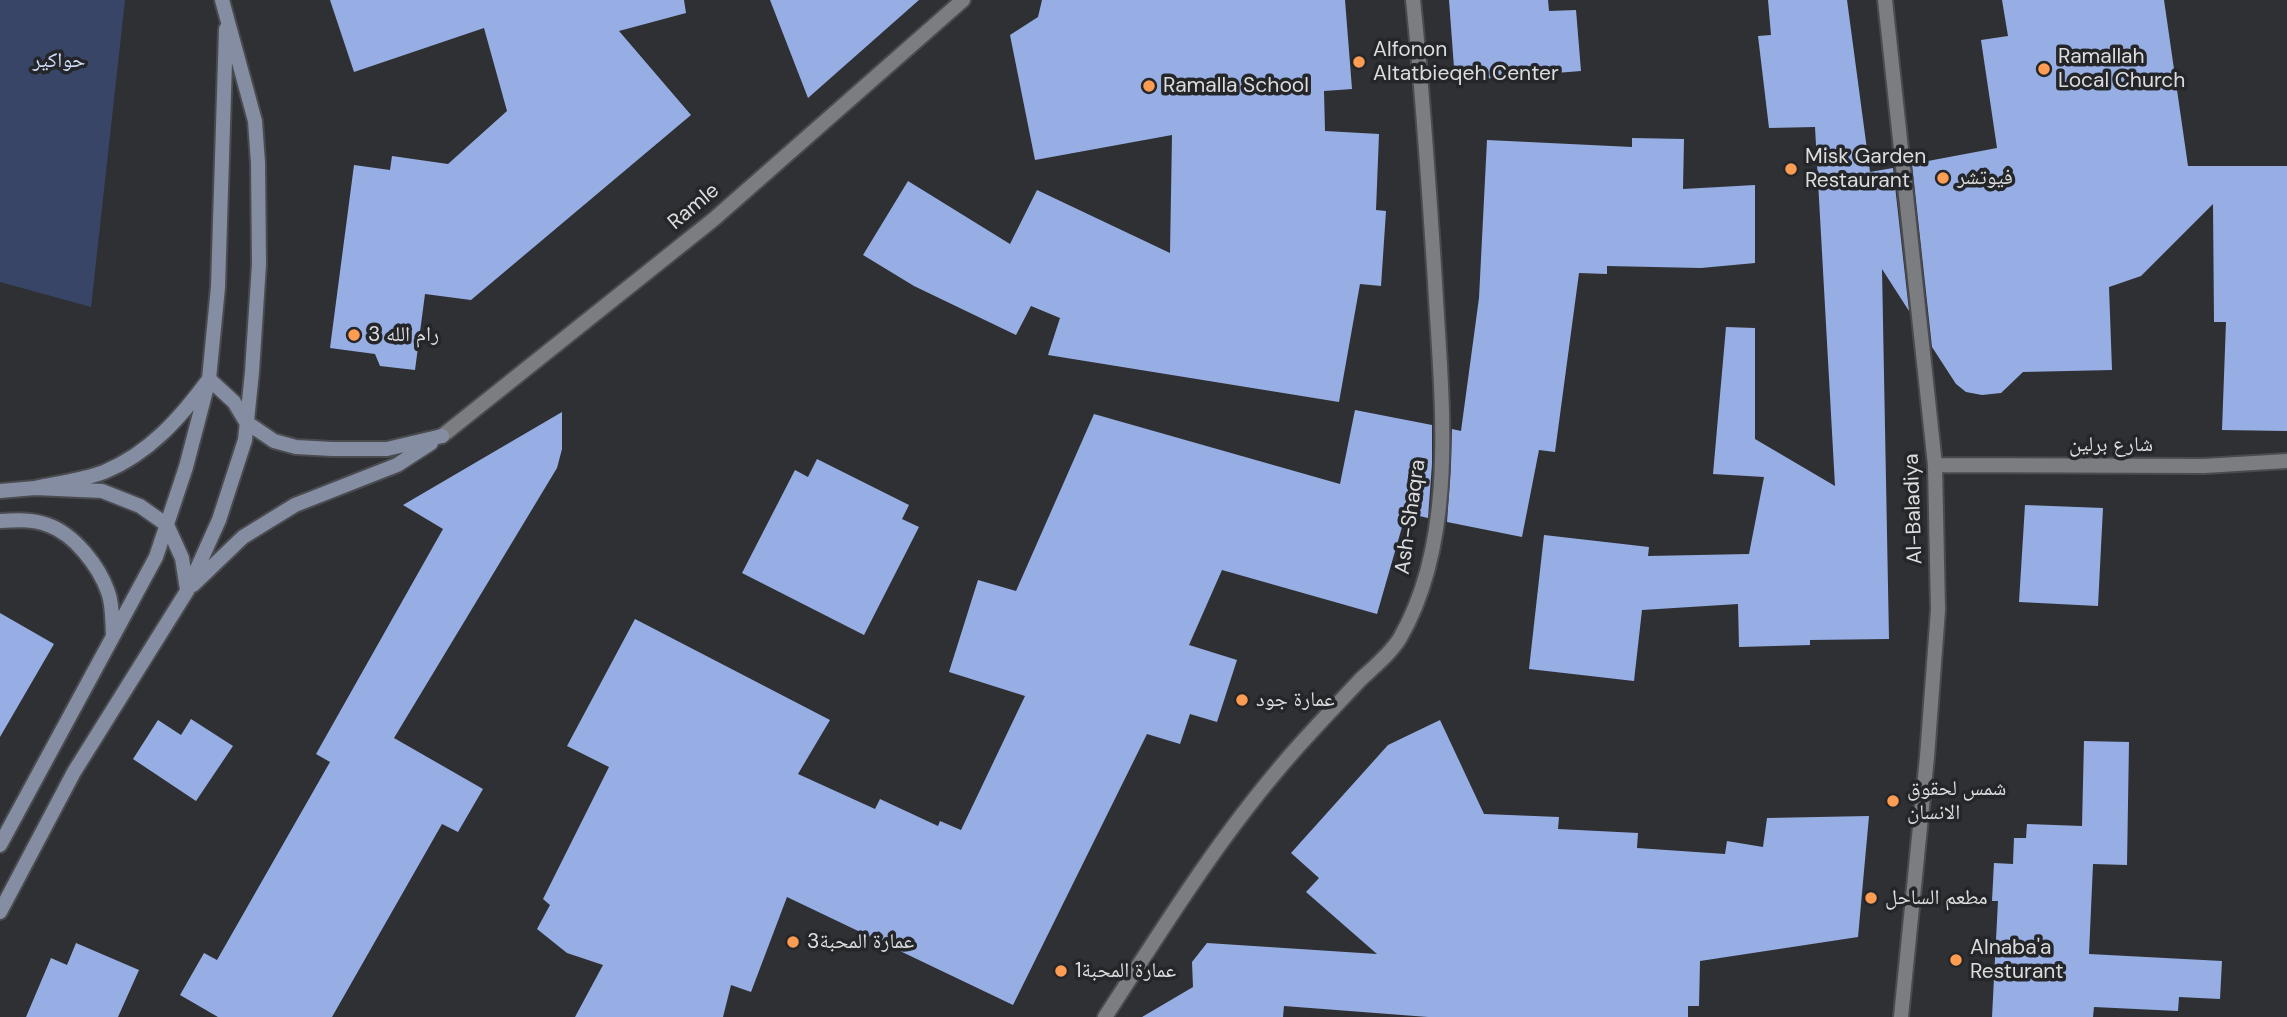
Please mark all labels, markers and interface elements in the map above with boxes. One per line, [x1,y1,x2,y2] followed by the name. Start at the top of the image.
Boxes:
[1373,37,1559,87] place label: Alfonon Altatbieqeh Center
[2058,44,2185,94] place label: Ramallah Local Church
[33,48,85,74] park label: حواكير
[1351,54,1367,70] marker: Alfonon Altatbieqeh Center
[2036,61,2052,77] marker: Ramallah Local Church
[1163,73,1309,99] place label: Ramalla School
[1141,78,1157,94] marker: Ramalla School
[1805,144,1926,194] place label: Misk Garden Restaurant
[1783,161,1799,177] marker: Misk Garden Restaurant
[1957,165,2013,191] place label: فيوتشر
[1935,170,1951,186] marker: فيوتشر
[663,178,725,236] street label: Ramle
[368,322,439,348] place label: 3 رام الله
[346,327,362,343] marker: 3 رام الله
[2069,432,2153,458] street label: شارع برلين
[1899,453,1929,565] street label: Al-Baladiya
[1390,458,1432,576] street label: Ash-Shaqra
[1256,687,1335,713] place label: عمارة جود
[1234,692,1250,708] marker: عمارة جود
[1907,776,2006,826] place label: شمس لحقوق الانسان
[1885,793,1901,809] marker: شمس لحقوق الانسان
[1885,885,1988,911] place label: مطعم الساحل
[1863,890,1879,906] marker: مطعم الساحل
[807,929,914,955] place label: عمارة المحبة3
[785,934,801,950] marker: عمارة المحبة3
[1970,935,2064,985] place label: Alnaba'a Resturant
[1948,952,1964,968] marker: Alnaba'a Resturant
[1075,958,1176,984] place label: عمارة المحبة1
[1053,963,1069,979] marker: عمارة المحبة1

